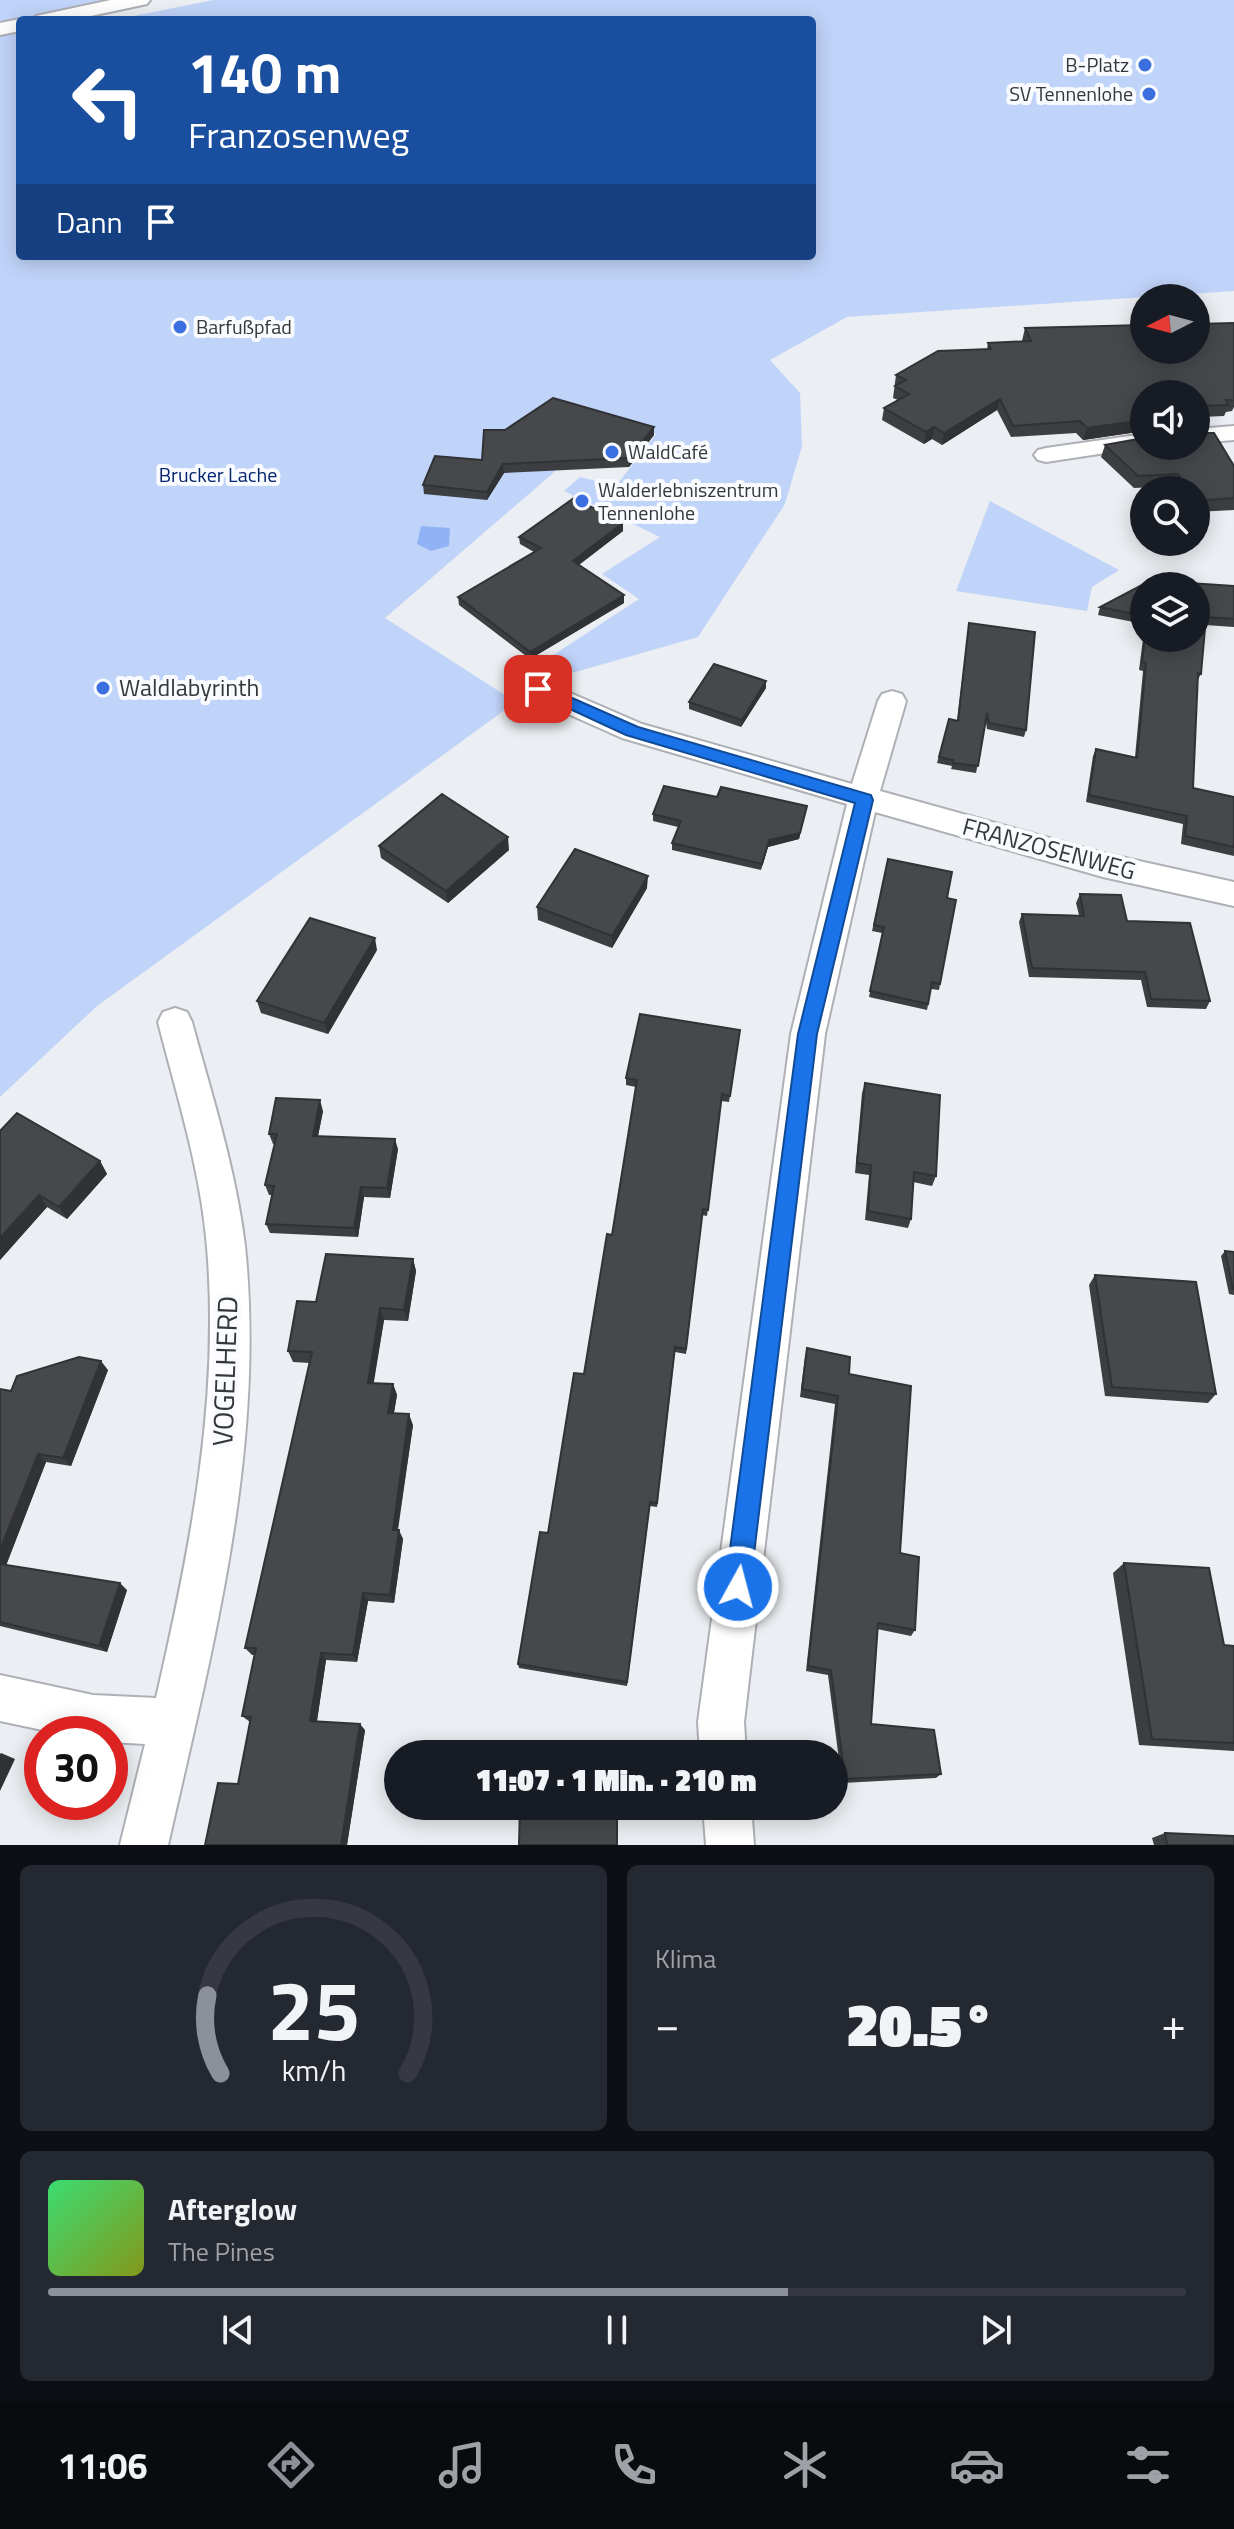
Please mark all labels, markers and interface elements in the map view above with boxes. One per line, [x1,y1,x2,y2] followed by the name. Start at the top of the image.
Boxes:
[188,30,341,115] text: 140 m
[56,48,160,152] icon: left
[1065,49,1129,80] place label: B-Platz
[1136,56,1154,74] marker: B-Platz
[1009,78,1133,109] place label: SV Tennenlohe
[1140,85,1158,103] marker: SV Tennenlohe
[188,107,409,162] text: Franzosenweg
[56,199,123,245] text: Dann
[139,200,183,244] icon: arrive
[1130,284,1210,364] north arrow
[1130,284,1210,652] map controls
[196,311,292,342] place label: Barfußpfad
[171,318,189,336] marker: Barfußpfad
[1130,380,1210,460] button: sound
[628,436,708,467] place label: WaldCafé
[603,443,621,461] marker: WaldCafé
[159,459,277,490] park label: Brucker Lache
[598,474,778,528] place label: Walderlebniszentrum Tennenlohe
[1130,476,1210,556] button: search
[573,492,591,510] marker: Walderlebniszentrum Tennenlohe
[1130,572,1210,652] button: layers
[504,655,572,723] pin
[516,667,560,711] icon: arrive
[119,669,259,705] place label: Waldlabyrinth
[94,679,112,697] marker: Waldlabyrinth
[959,808,1140,888] street label: FRANZOSENWEG
[200,1295,249,1447] street label: VOGELHERD
[696,1545,780,1629] position arrow
[24,1716,128,1820] speed limit sign: 30
[476,1757,756,1803] text: 11:07 · 1 Min. · 210 m
[655,1939,716,1978] text: Klima
[267,1946,360,2072] text: 25
[846,1978,995,2069] text: 20.5°
[655,1990,680,2057] text: −
[1161,1990,1186,2057] text: +
[281,2049,346,2092] text: km/h
[168,2186,297,2232] text: Afterglow
[168,2232,275,2271] text: The Pines
[216,2308,260,2352] icon: previous
[595,2308,639,2352] icon: pause
[974,2308,1018,2352] icon: next
[263,2437,319,2493] icon: directions
[434,2437,490,2493] icon: music
[606,2437,662,2493] icon: phone
[777,2437,833,2493] icon: climate
[949,2437,1005,2493] icon: car
[1120,2437,1176,2493] icon: filters
[58,2438,148,2493] text: 11:06

